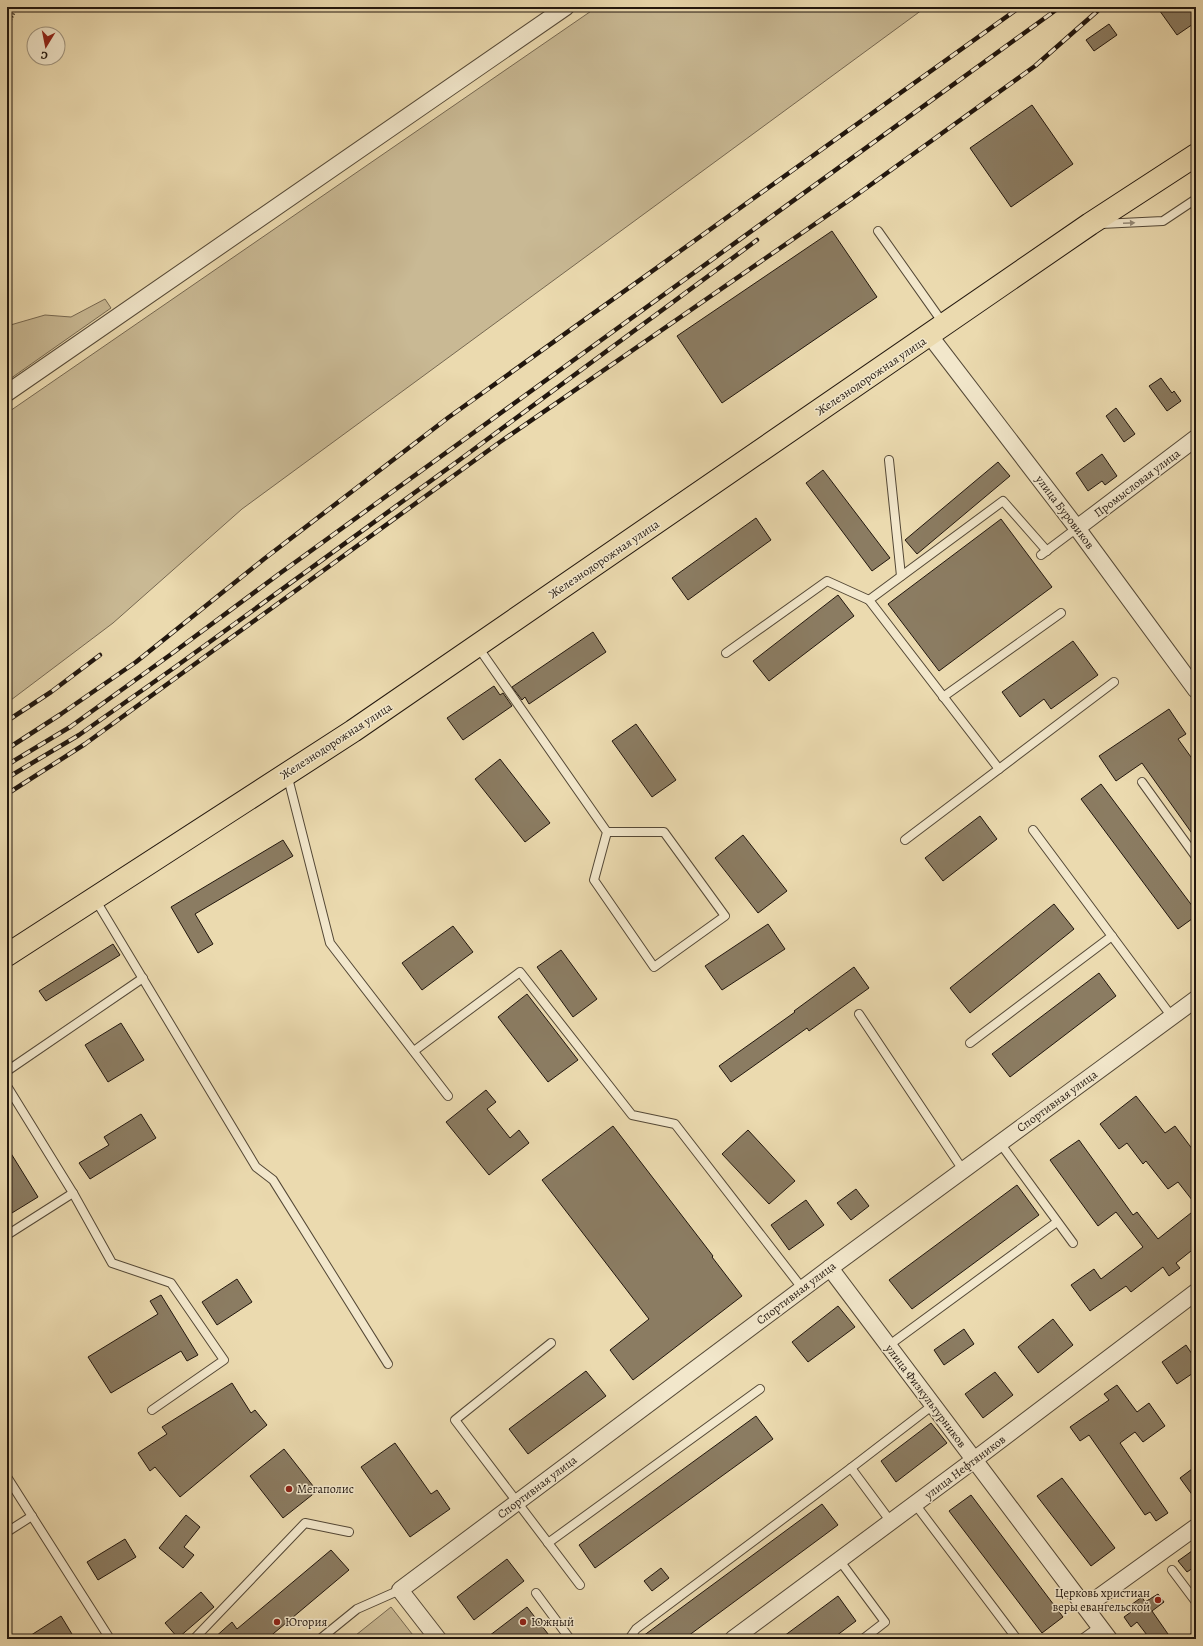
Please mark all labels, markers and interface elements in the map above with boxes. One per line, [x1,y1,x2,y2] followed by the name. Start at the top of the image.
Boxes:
[26,26,66,66] north arrow
[39,47,49,63] text: С
[1123,219,1135,226] one-way arrow
[813,333,930,419] street label: Железнодорожная улица
[1091,445,1184,521] street label: Промысловая улица
[1031,471,1098,552] street label: улица Буровиков
[546,516,663,602] street label: Железнодорожная улица
[277,699,395,783] street label: Железнодорожная улица
[1014,1066,1101,1136] street label: Спортивная улица
[753,1257,839,1328] street label: Спортивная улица
[881,1340,970,1451] street label: улица Физкультурников
[920,1431,1009,1503] street label: улица Нефтяников
[494,1451,580,1522] street label: Спортивная улица
[297,1481,354,1497] place label: Мегаполис
[284,1484,294,1494] marker: Мегаполис
[1052,1585,1150,1615] place label: Церковь христиан веры евангельской
[1153,1595,1163,1605] marker: Церковь христиан веры евангельской
[285,1614,327,1630] place label: Югория
[531,1614,574,1630] place label: Южный
[272,1617,282,1627] marker: Югория
[518,1617,528,1627] marker: Южный

